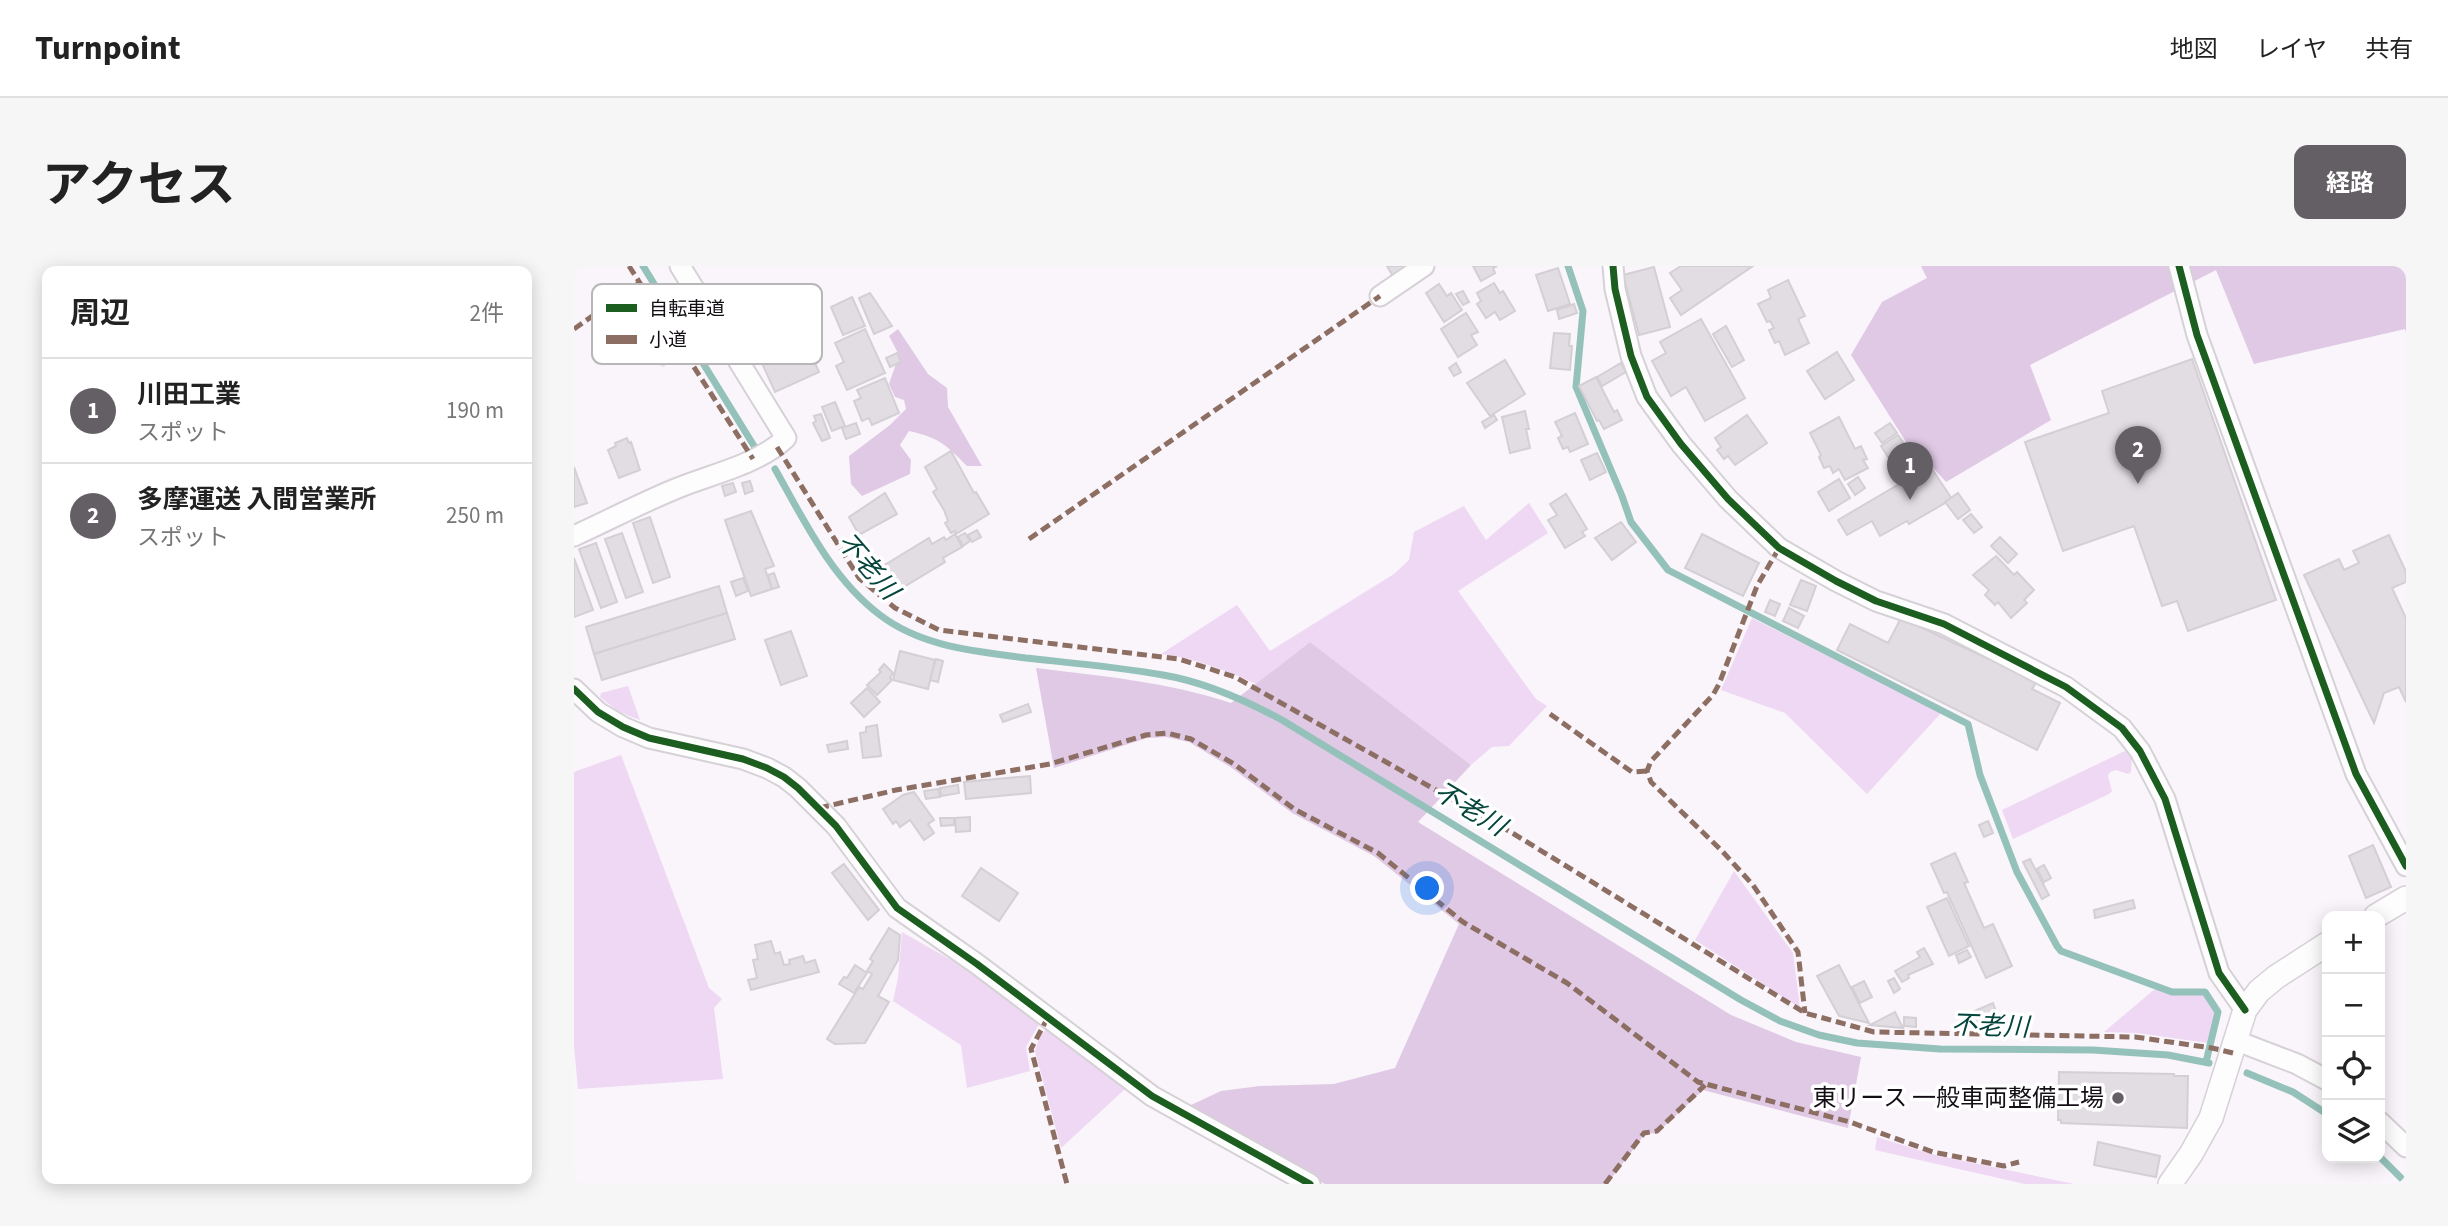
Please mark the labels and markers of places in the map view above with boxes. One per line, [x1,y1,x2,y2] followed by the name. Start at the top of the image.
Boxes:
[2115,426,2161,484] pin: 2
[1887,442,1933,500] pin: 1
[1812,1081,2104,1116] place label: 東リース 一般車両整備工場
[2110,1090,2126,1106] marker: 東リース 一般車両整備工場

